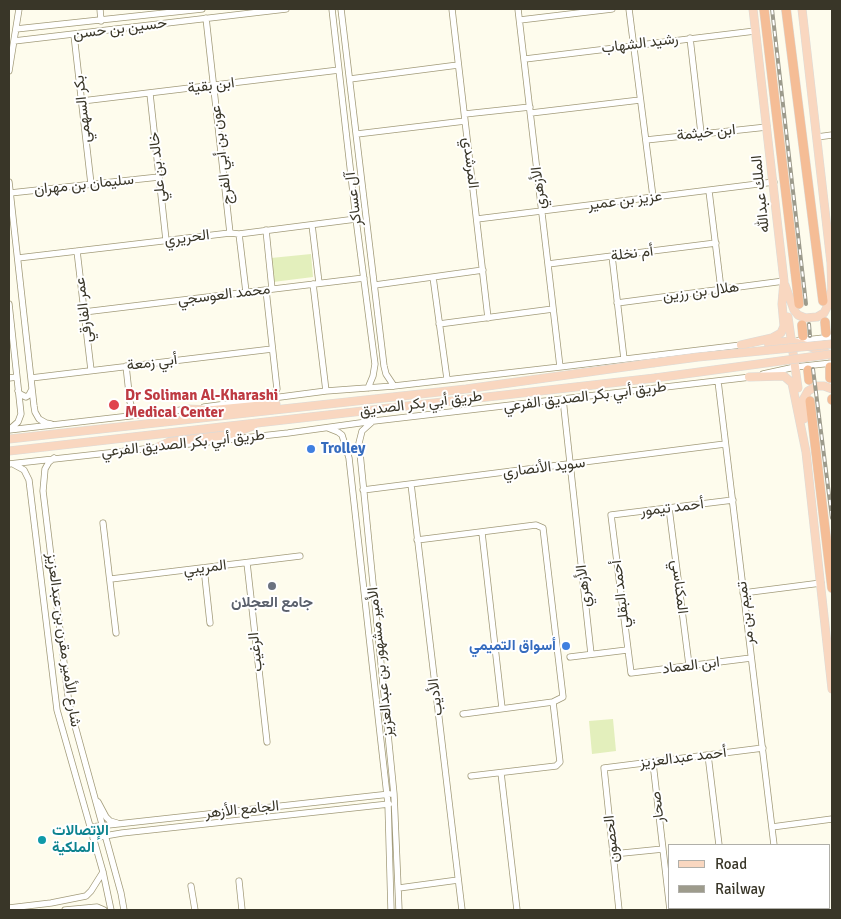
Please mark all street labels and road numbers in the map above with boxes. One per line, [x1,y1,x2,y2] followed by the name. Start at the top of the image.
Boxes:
[72,14,168,44] street label: حسين بن حسن
[600,30,680,58] street label: رشيد الشهاب
[71,74,95,144] street label: بكر السهمي
[187,74,235,98] street label: ابن بقية
[207,104,237,206] street label: عون بن أبي الفرج
[676,121,736,145] street label: ابن خيثمة
[145,131,171,203] street label: خالد بن علي
[458,136,482,190] street label: المرشدي
[748,154,774,234] street label: الملك عبدالله
[528,166,550,210] street label: الأزهري
[33,171,135,199] street label: سليمان بن مهران
[342,171,366,227] street label: آل عساكر
[587,188,663,214] street label: عزيز بن عمير
[163,226,211,250] street label: الحريري
[610,242,654,266] street label: أم نخلة
[71,276,97,344] street label: عمر الفارقي
[662,278,740,306] street label: هلال بن رزين
[177,280,271,310] street label: محمد العوسجي
[126,351,178,375] street label: أبي زمعة
[502,378,668,416] street label: طريق أبي بكر الصديق الفرعي
[359,388,483,420] street label: طريق أبي بكر الصديق
[100,426,266,462] street label: طريق أبي بكر الصديق الفرعي
[502,454,586,482] street label: سويد الأنصاري
[639,495,705,521] street label: أحمد تيمور
[42,552,84,728] street label: شارع الأمير مقرن بن عبدالعزيز
[182,556,228,580] street label: المريبي
[608,559,634,629] street label: أحمد البقلي
[667,559,691,615] street label: المكناسي
[573,564,595,608] street label: الأزهري
[733,580,759,646] street label: تميم بن مر
[364,586,398,738] street label: الأمير مشهور بن عبدالعزيز
[245,631,267,673] street label: الرغيب
[661,654,721,678] street label: ابن العماد
[425,677,447,717] street label: الأديب
[638,744,728,772] street label: أحمد عبدالعزيز
[647,790,669,824] street label: صحار
[204,797,280,823] street label: الجامع الأزهر
[601,814,623,864] street label: الحصون

